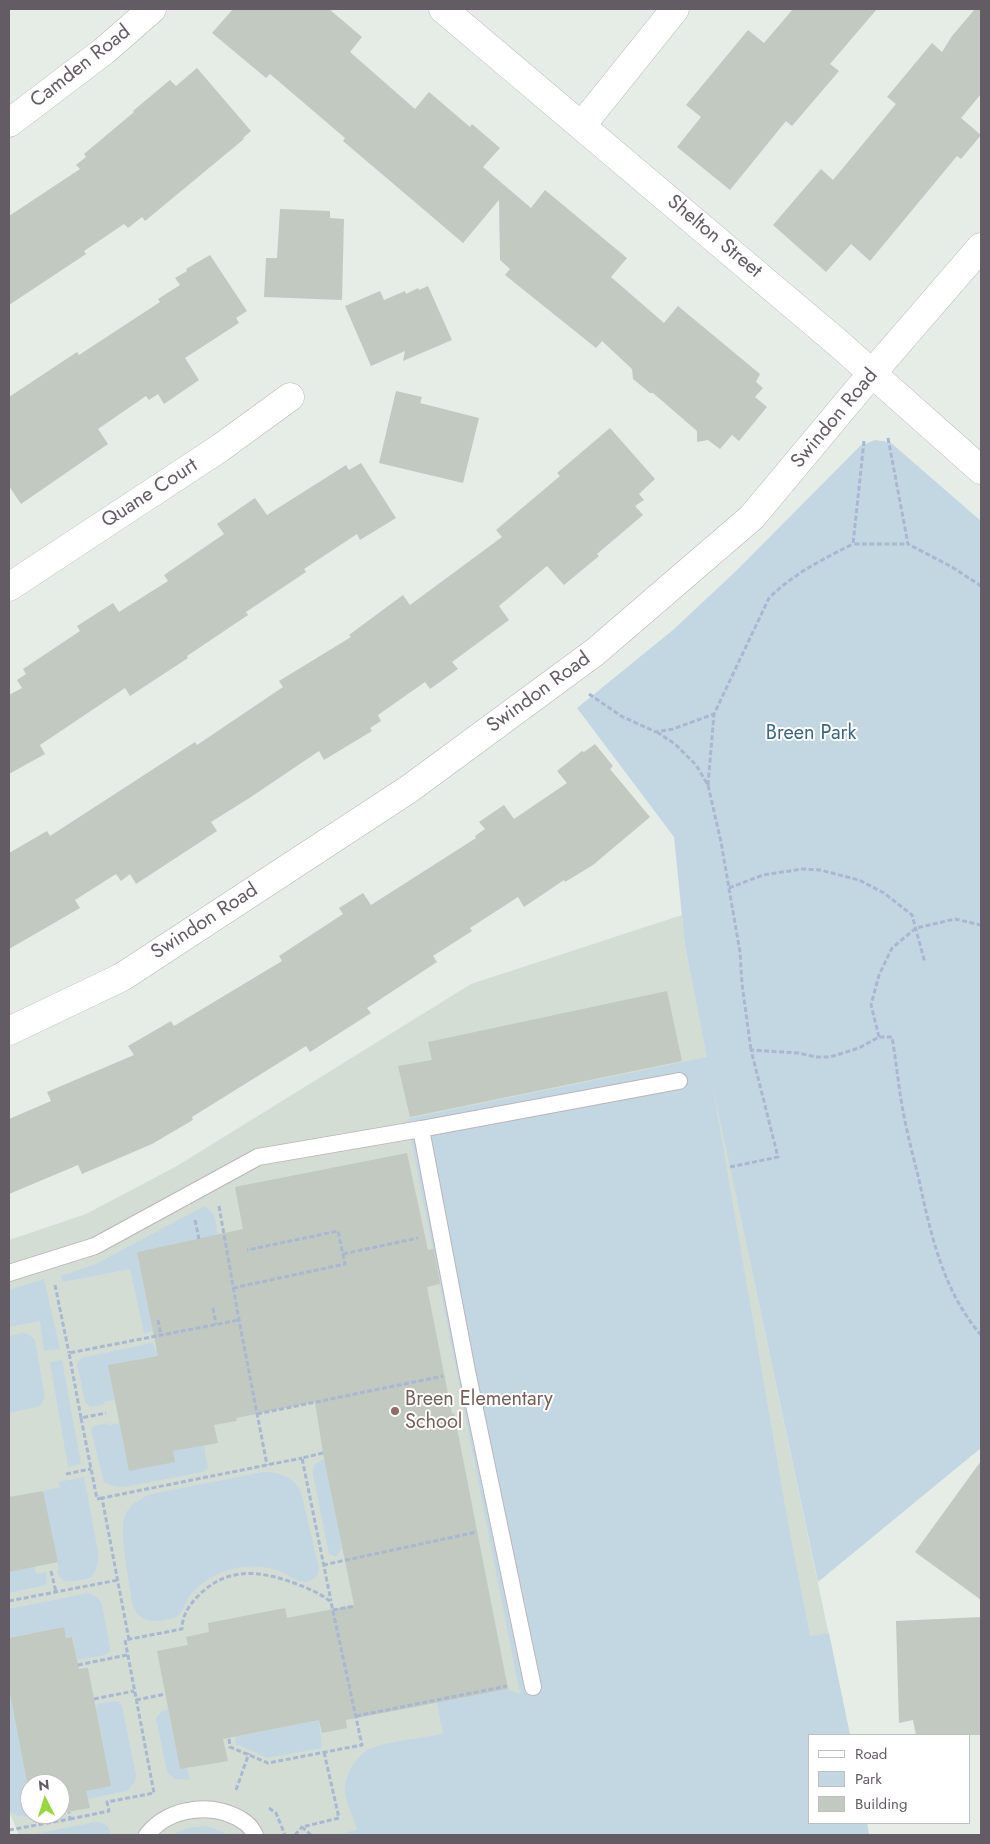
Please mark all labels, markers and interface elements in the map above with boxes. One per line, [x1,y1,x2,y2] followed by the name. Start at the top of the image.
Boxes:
[26,21,136,113] street label: Camden Road
[662,190,766,284] street label: Shelton Street
[787,364,883,474] street label: Swindon Road
[98,454,202,534] street label: Quane Court
[483,647,595,739] street label: Swindon Road
[766,722,856,746] park label: Breen Park
[147,879,263,965] street label: Swindon Road
[405,1388,553,1435] place label: Breen Elementary School
[389,1405,401,1417] marker: Breen Elementary School
[808,1734,970,1824] legend
[855,1743,887,1765] text: Road
[855,1768,882,1790] text: Park
[20,1774,70,1824] north arrow
[37,1775,50,1796] text: N
[855,1793,907,1815] text: Building

